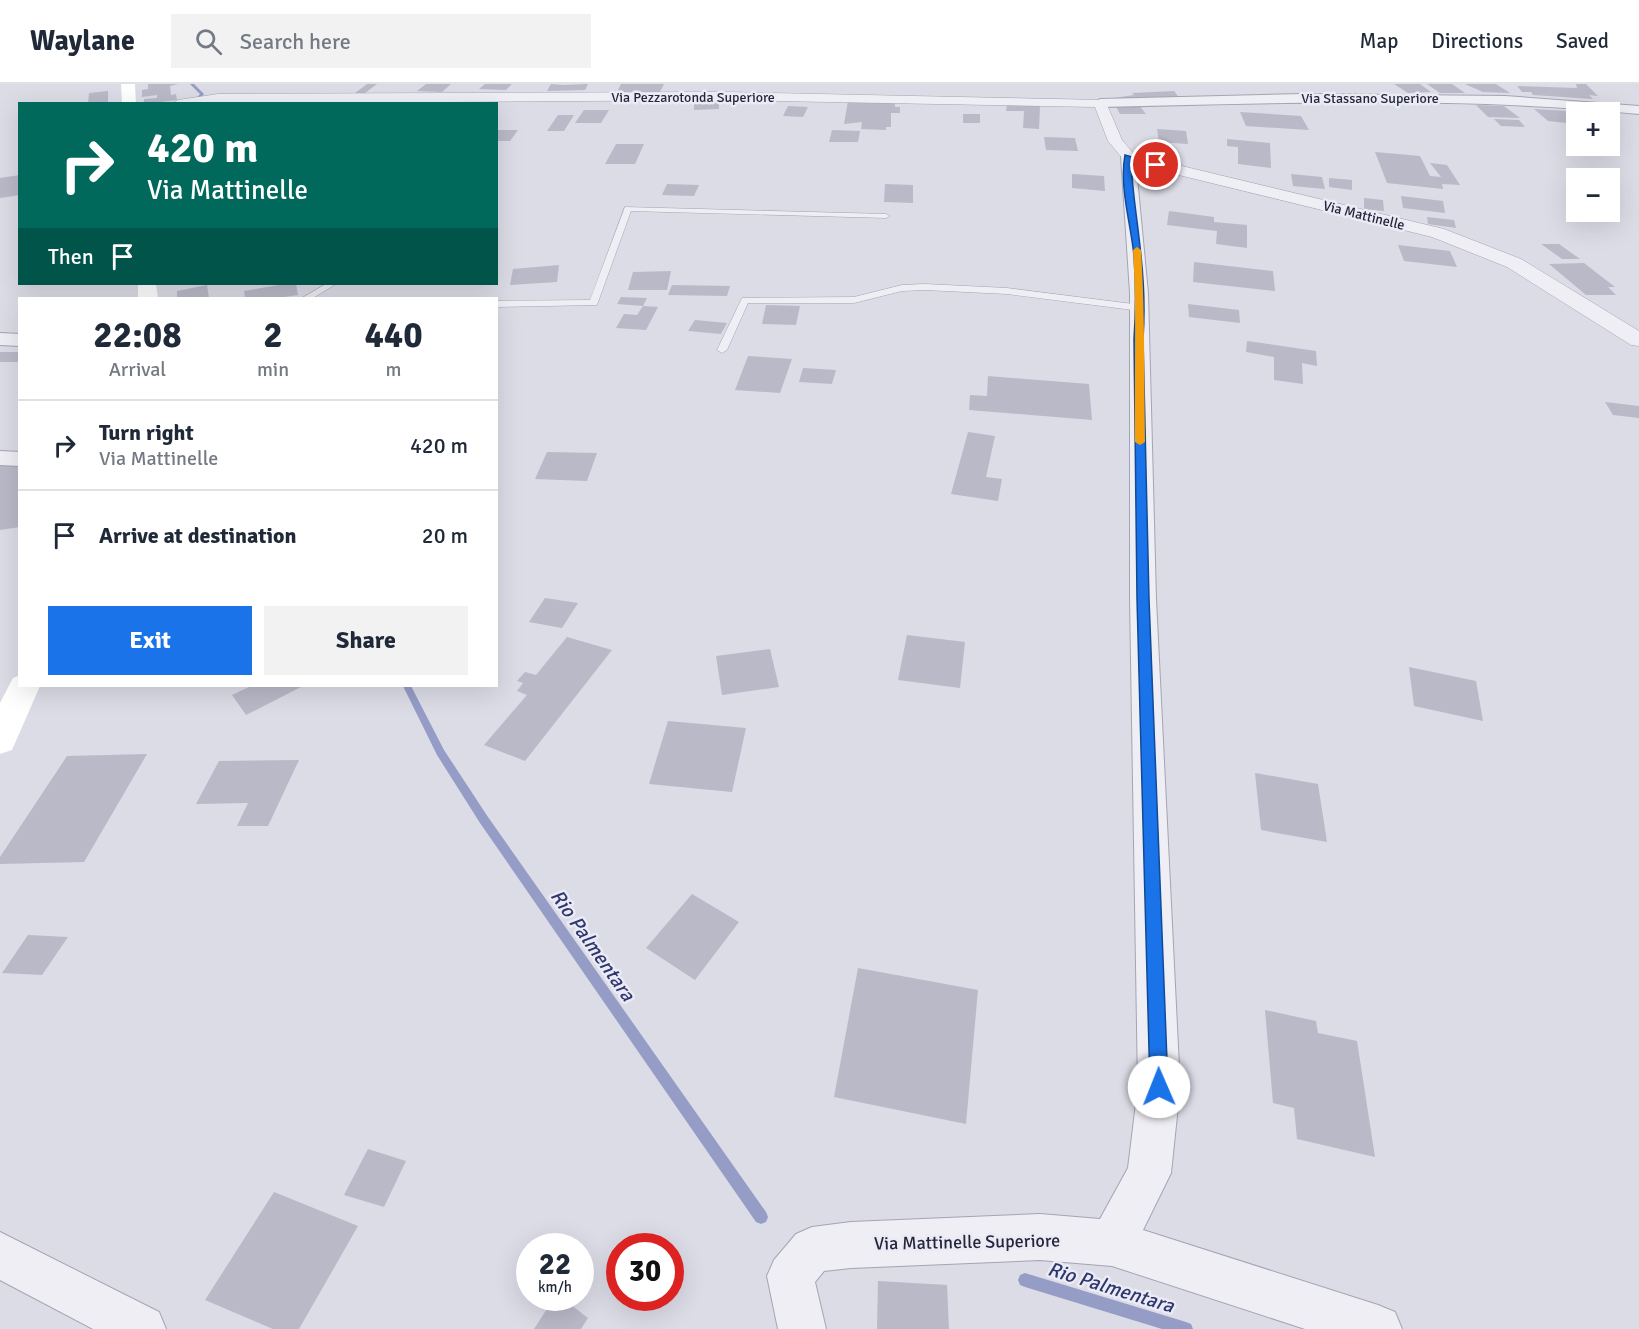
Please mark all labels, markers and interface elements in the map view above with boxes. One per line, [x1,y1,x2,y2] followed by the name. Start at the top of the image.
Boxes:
[171,14,591,68] search box
[30,24,135,58] text: Waylane
[192,25,225,58] icon: search
[240,28,351,55] text: Search here
[1360,28,1398,54] text: Map
[1431,28,1523,54] text: Directions
[1556,28,1609,54] text: Saved
[611,89,775,106] street label: Via Pezzarotonda Superiore
[1301,90,1439,107] street label: Via Stassano Superiore
[1566,102,1620,222] map controls
[1566,102,1620,156] button: +
[147,123,258,174] text: 420 m
[48,126,126,204] icon: right
[1130,139,1181,190] pin
[1139,148,1172,181] icon: arrive
[1566,168,1620,222] button: −
[147,174,308,207] text: Via Mattinelle
[1321,197,1406,234] street label: Via Mattinelle
[106,240,139,273] icon: arrive
[48,243,94,270] text: Then
[93,313,182,358] text: 22:08
[263,313,283,358] text: 2
[364,313,423,358] text: 440
[109,357,166,382] text: Arrival
[257,357,289,382] text: min
[386,357,402,382] text: m
[99,419,194,446] text: Turn right
[48,429,81,462] icon: right
[410,432,468,459] text: 420 m
[99,446,218,471] text: Via Mattinelle
[48,519,81,552] icon: arrive
[99,522,296,549] text: Arrive at destination
[422,522,468,549] text: 20 m
[48,606,252,675] button: Exit
[264,606,468,675] button: Share
[545,885,641,1007] water label: Rio Palmentara
[1127,1055,1191,1119] position arrow
[874,1229,1060,1255] street label: Via Mattinelle Superiore
[606,1233,684,1311] speed limit sign: 30
[539,1246,571,1283] text: 22
[1045,1256,1178,1319] water label: Rio Palmentara
[538,1278,572,1296] text: km/h

